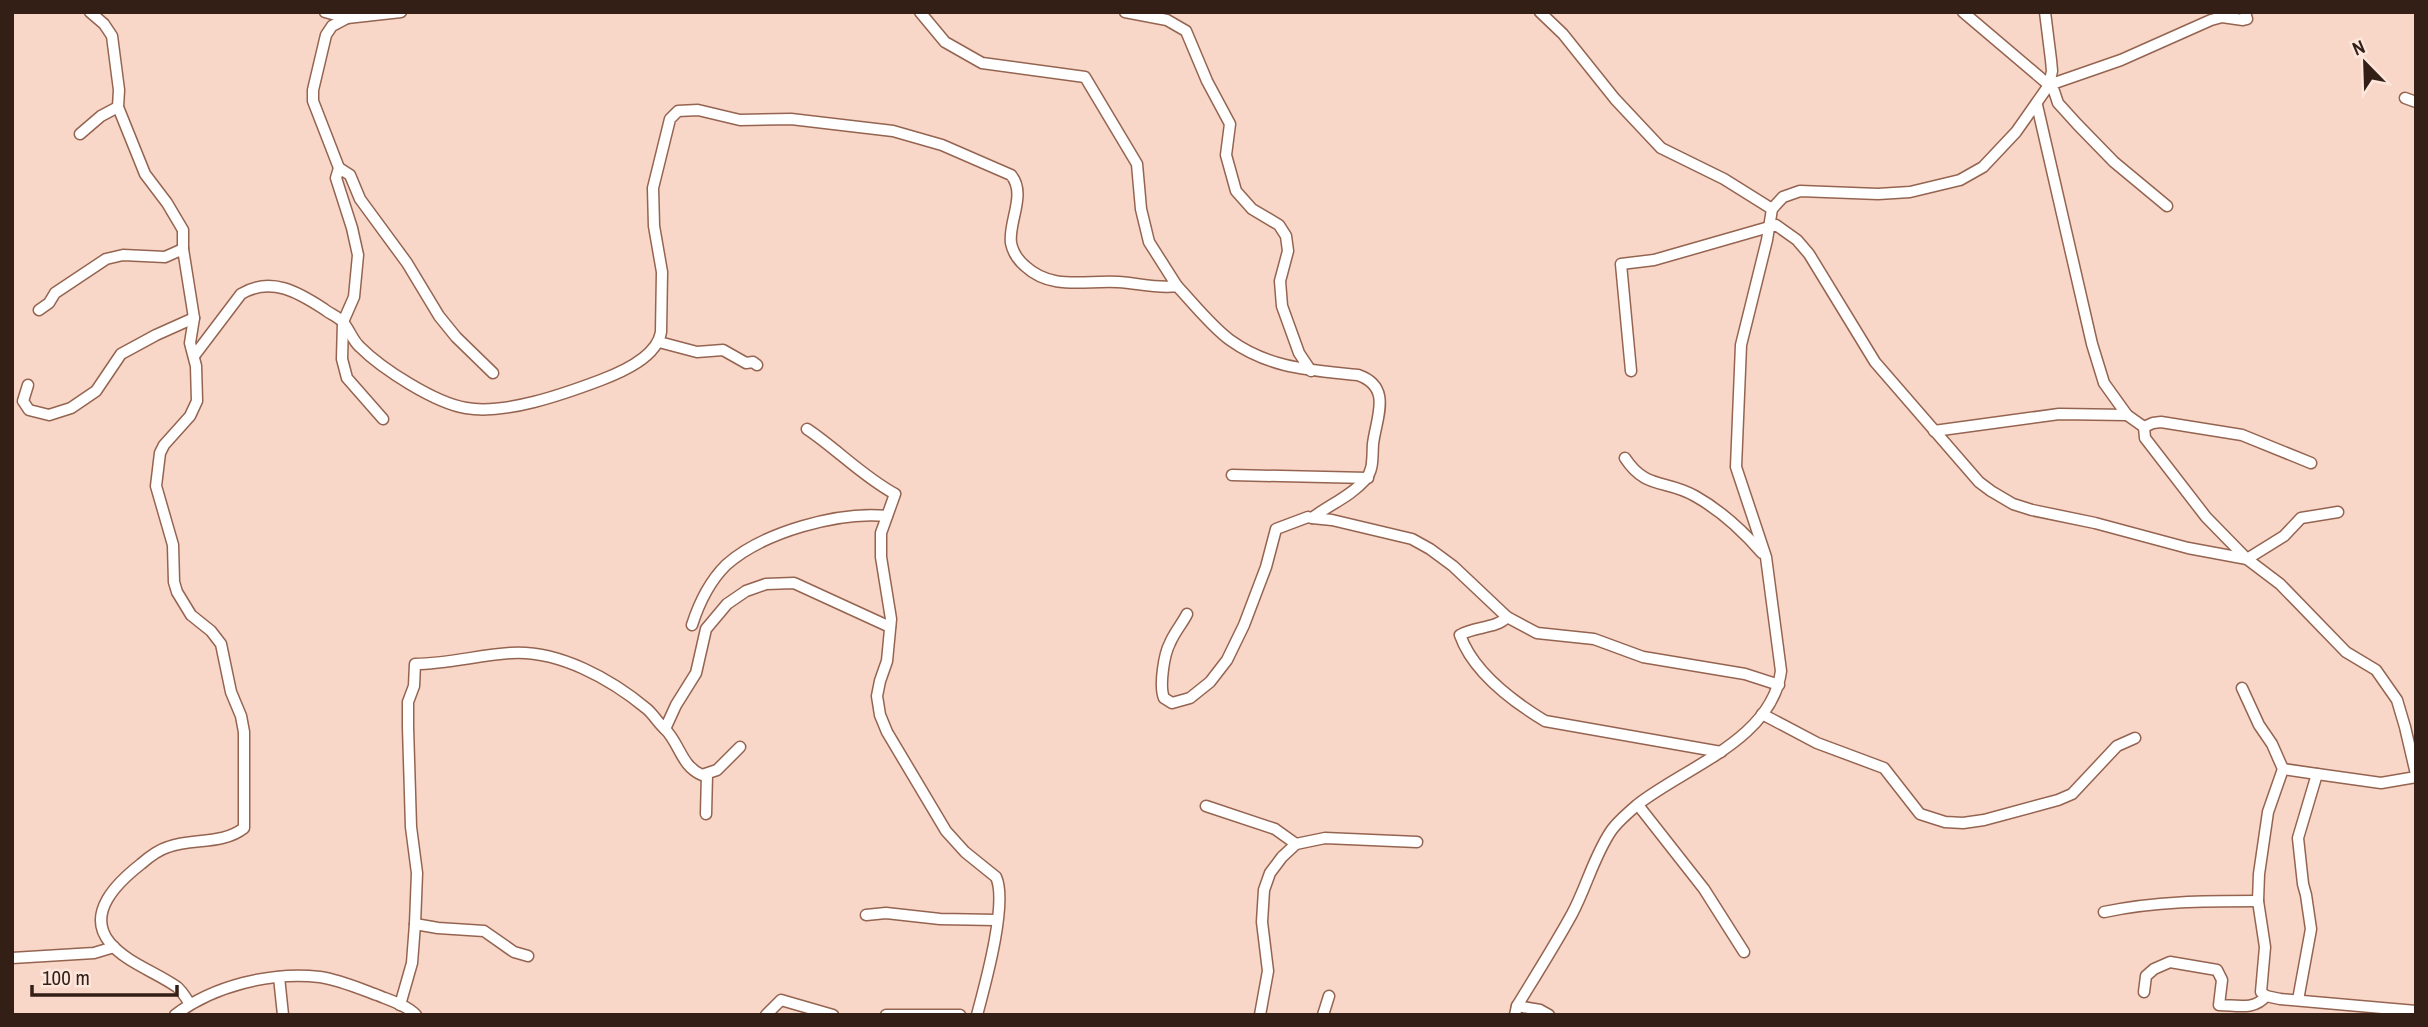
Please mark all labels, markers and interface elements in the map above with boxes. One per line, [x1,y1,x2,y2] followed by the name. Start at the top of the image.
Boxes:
[2330,28,2400,98] north arrow
[2348,33,2369,62] text: N
[32,954,177,998] scale bar
[42,963,90,992] text: 100 m

